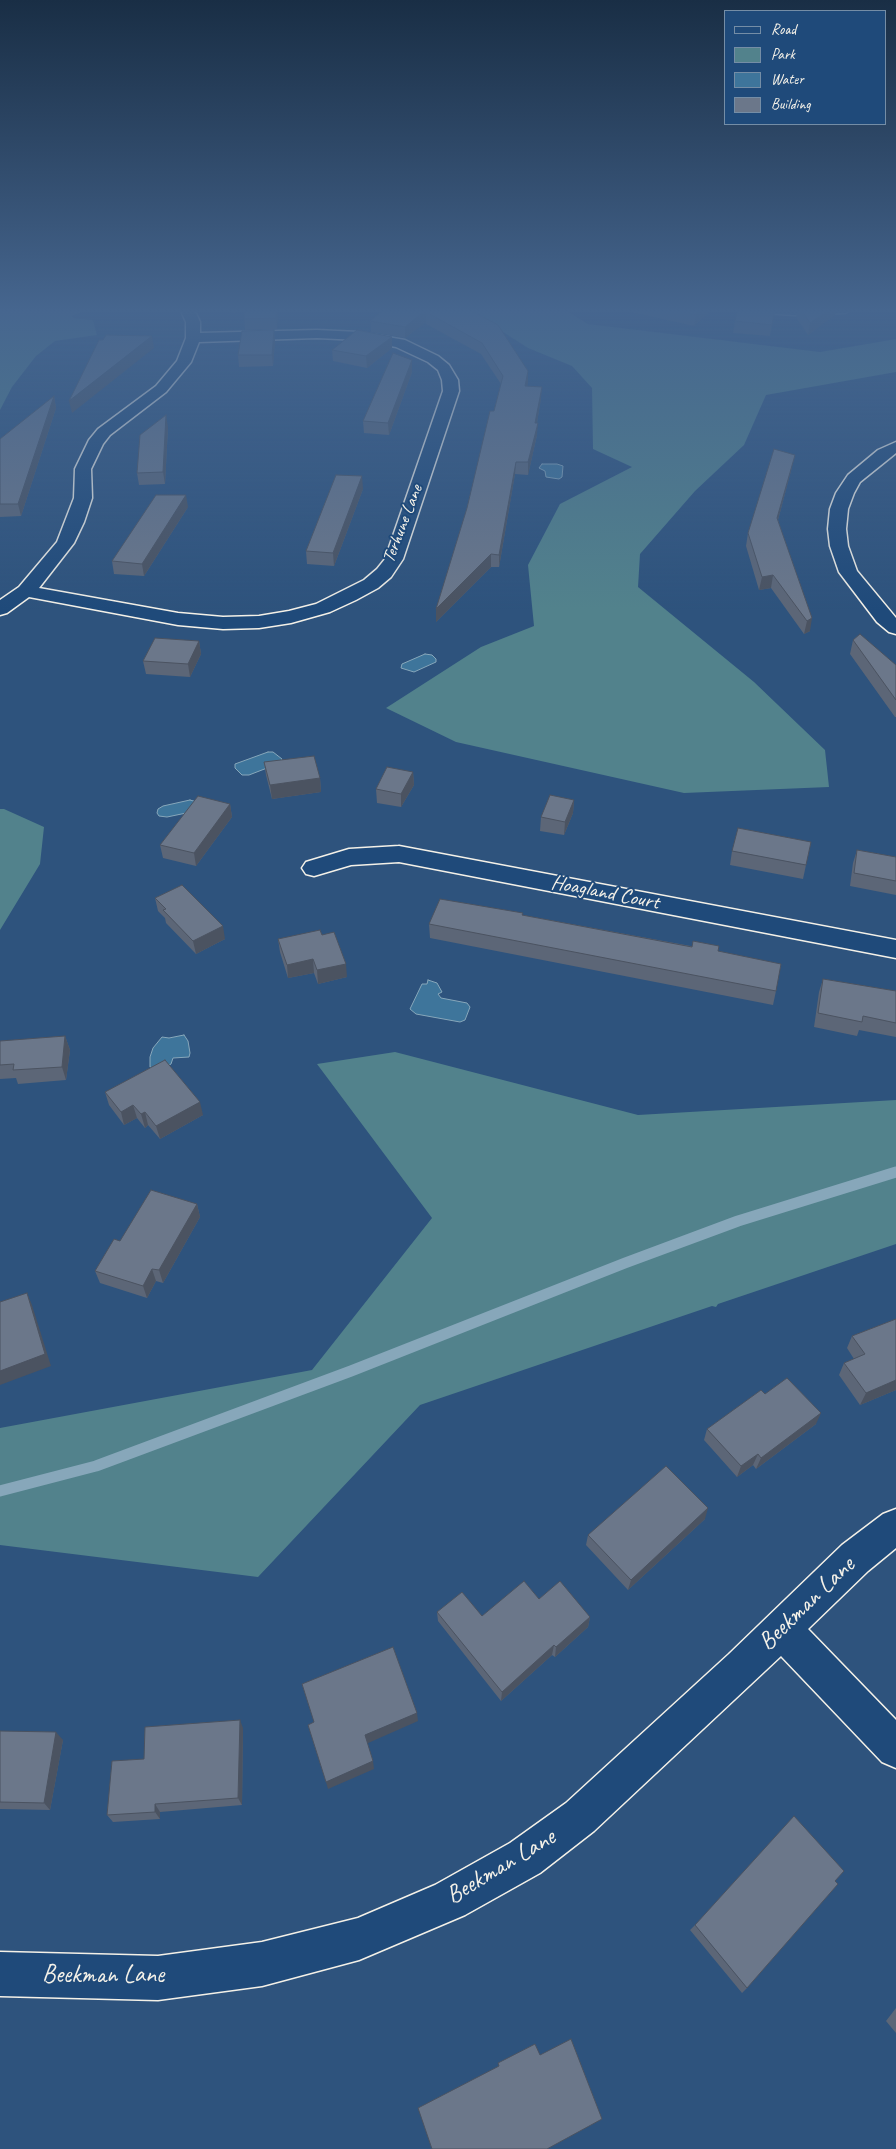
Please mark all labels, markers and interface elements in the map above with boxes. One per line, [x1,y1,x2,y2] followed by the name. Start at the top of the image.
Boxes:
[724,10,886,125] legend
[771,20,796,39] text: Road
[771,45,795,64] text: Park
[771,70,804,89] text: Water
[771,95,810,114] text: Building
[378,482,428,566] street label: Terhune Lane
[549,870,661,916] street label: Hoagland Court
[753,1551,861,1657] street label: Beekman Lane
[441,1823,561,1911] street label: Beekman Lane
[42,1960,164,1990] street label: Beekman Lane

